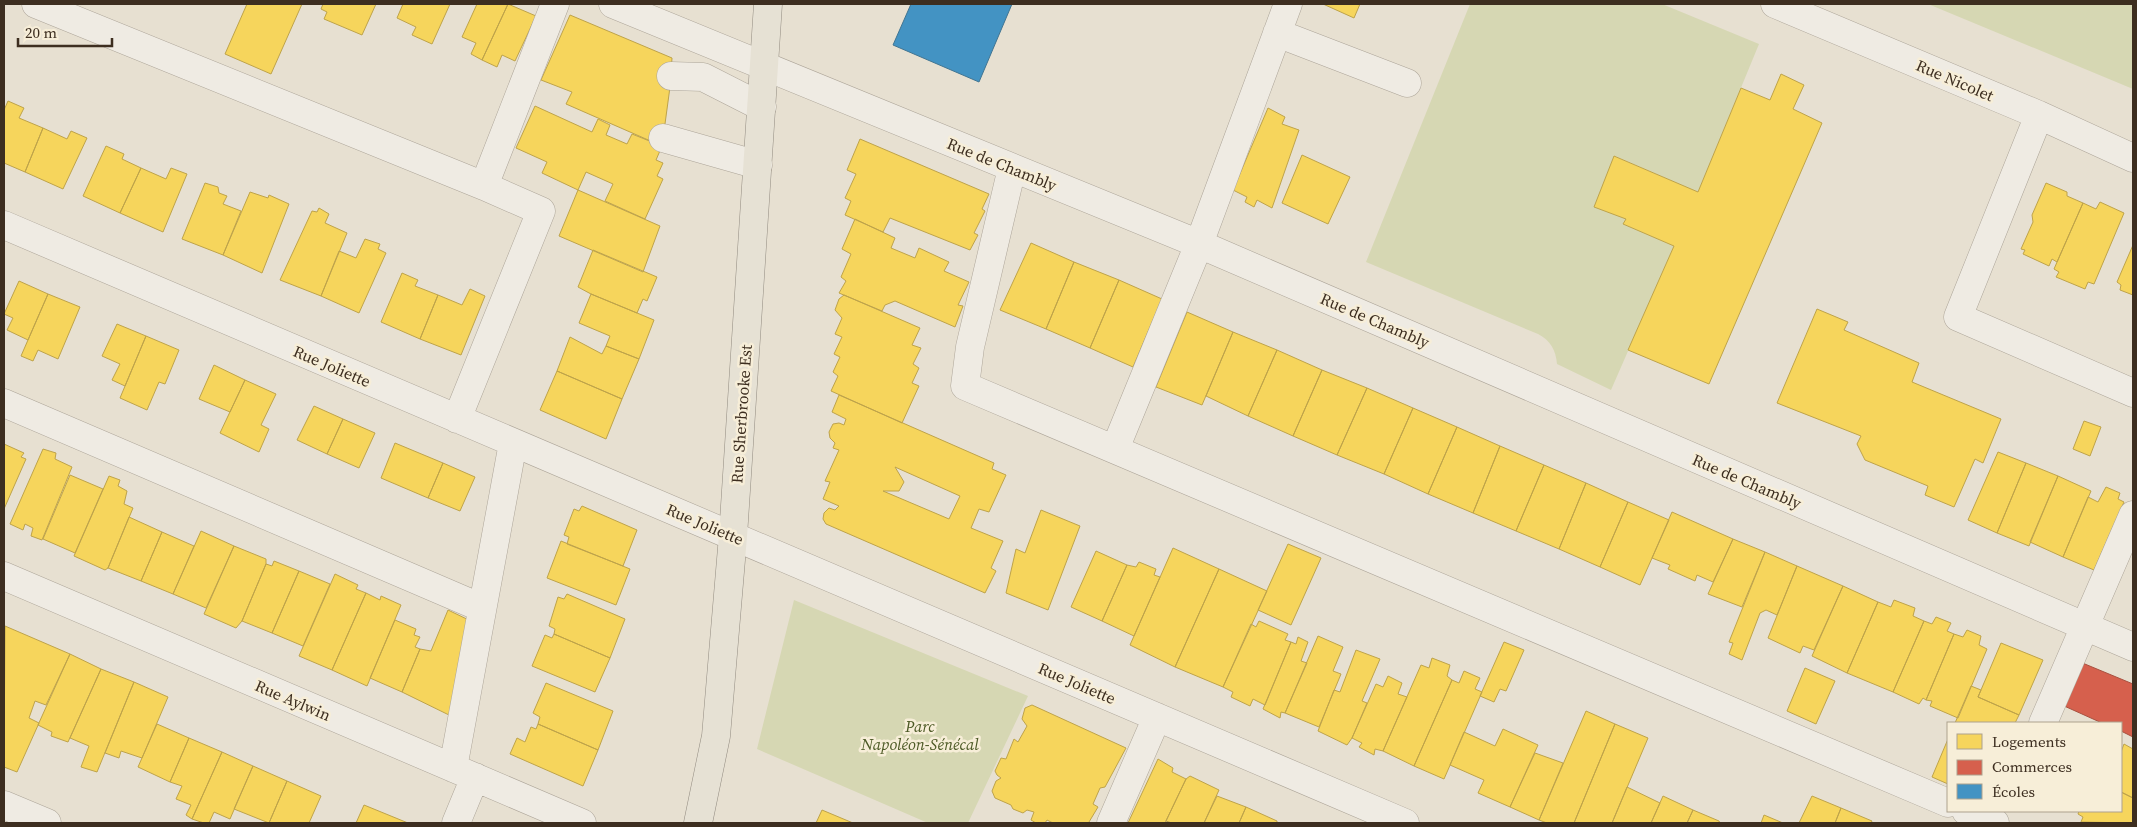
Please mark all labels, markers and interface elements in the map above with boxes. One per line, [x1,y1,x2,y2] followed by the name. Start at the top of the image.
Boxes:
[18,15,111,47] scale bar
[25,22,57,43] text: 20 m
[1913,54,1998,107] street label: Rue Nicolet
[944,132,1061,196] street label: Rue de Chambly
[1317,287,1434,353] street label: Rue de Chambly
[290,340,374,392] street label: Rue Joliette
[725,343,757,484] street label: Rue Sherbrooke Est
[1689,448,1806,514] street label: Rue de Chambly
[663,498,747,550] street label: Rue Joliette
[1035,657,1119,709] street label: Rue Joliette
[252,674,335,726] street label: Rue Aylwin
[860,715,979,755] park label: Parc Napoléon-Sénécal
[1947,722,2122,812] legend
[1992,731,2066,752] text: Logements
[1992,756,2072,777] text: Commerces
[1992,781,2035,802] text: Écoles

